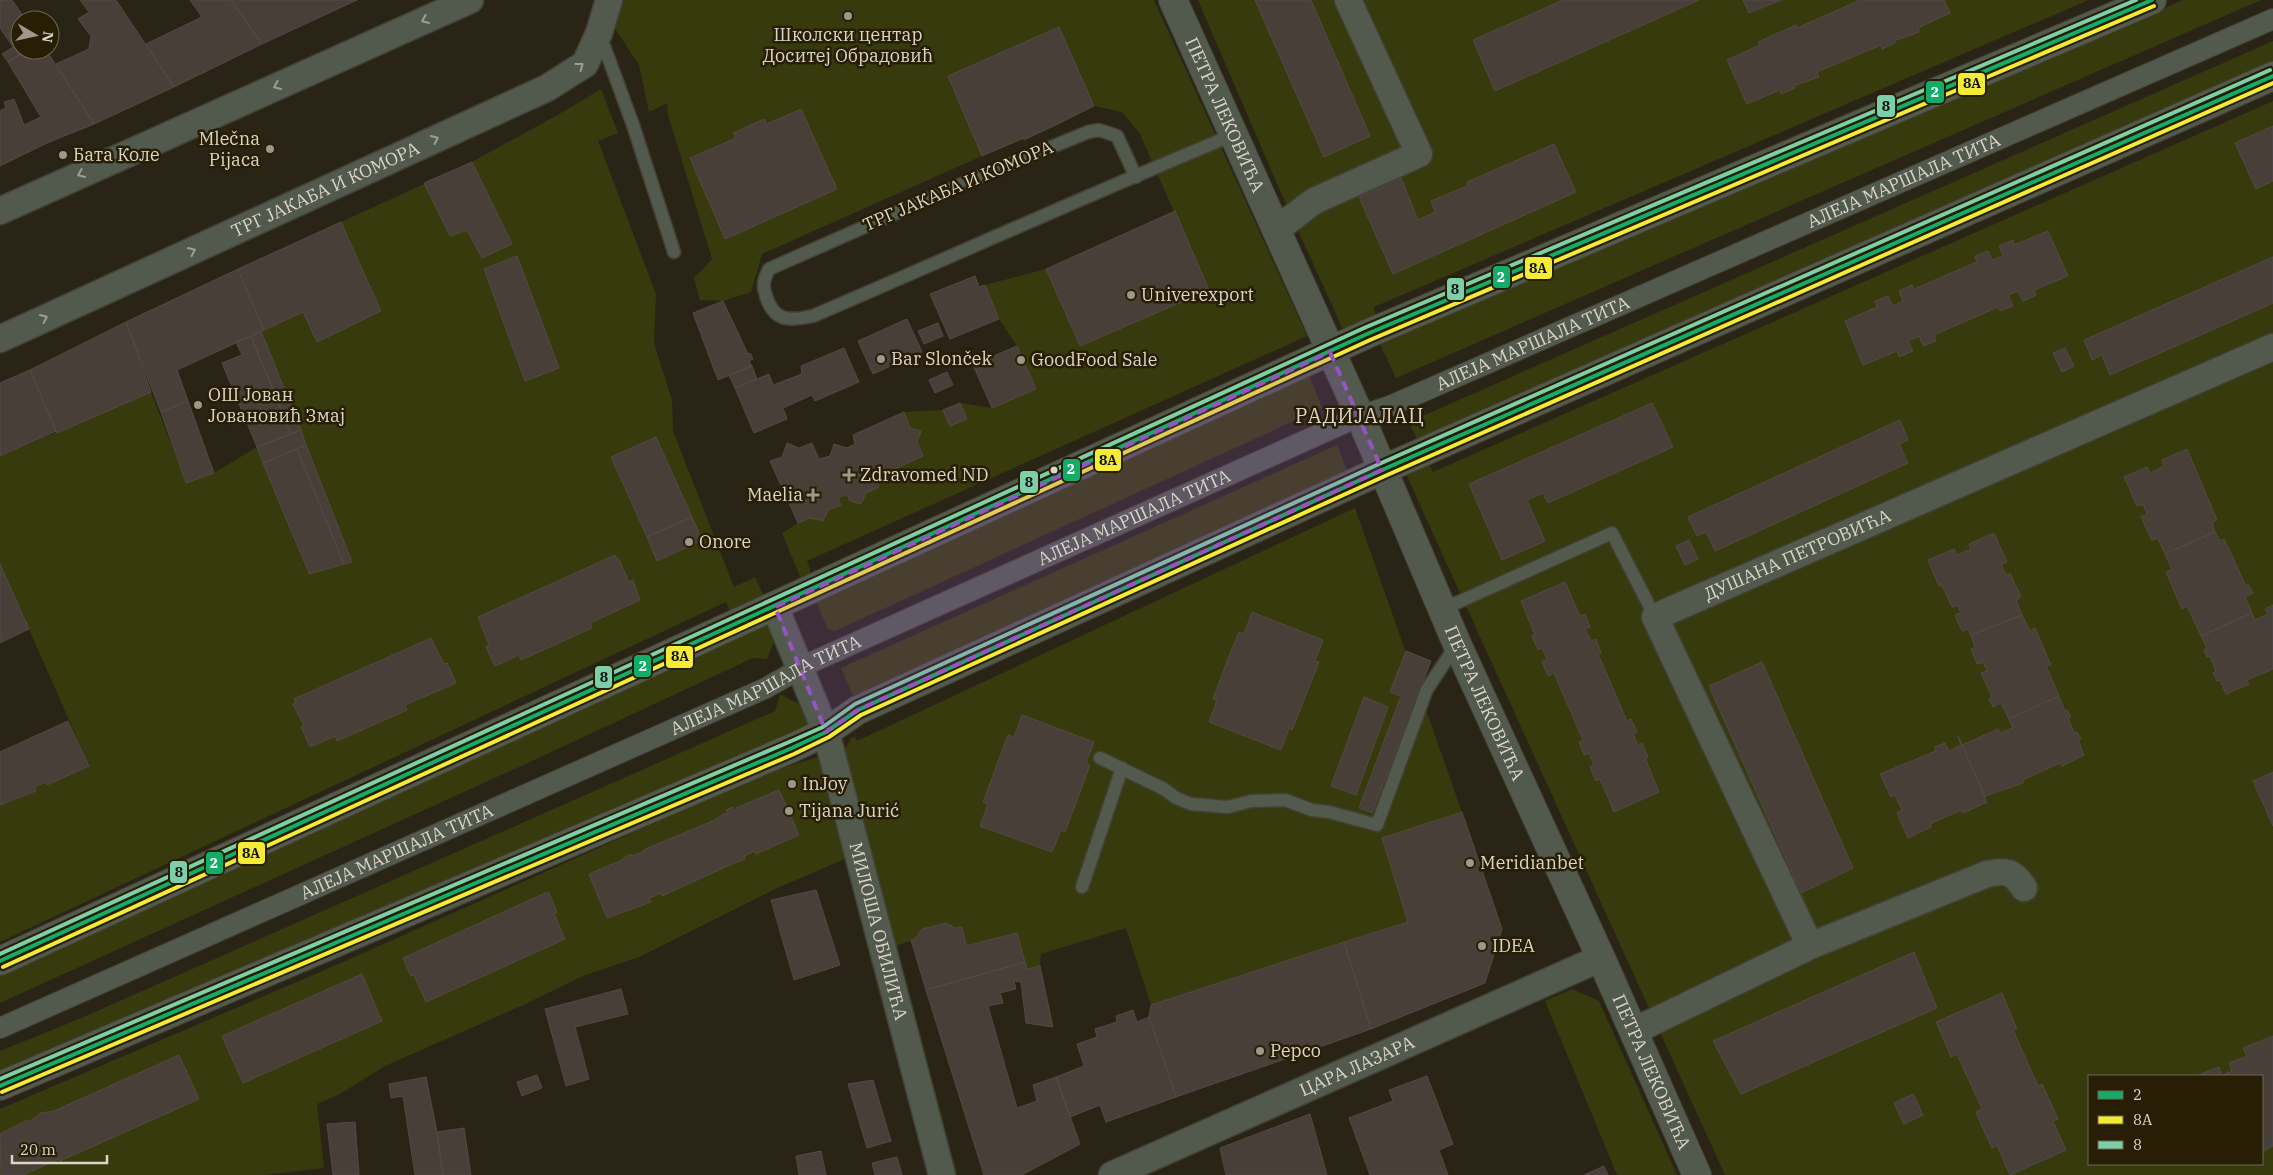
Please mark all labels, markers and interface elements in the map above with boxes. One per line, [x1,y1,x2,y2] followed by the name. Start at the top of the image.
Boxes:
[10,10,60,60] north arrow
[842,10,854,22] marker: Школски центар Доситеј Обрадовић
[421,14,430,24] one-way arrow
[763,23,933,67] place label: Школски центар Доситеј Обрадовић
[38,30,58,44] text: N
[1180,34,1270,196] street label: ПЕТРА ЛЕКОВИЋА
[574,63,584,72] one-way arrow
[1957,72,1986,96] line badge: 8A
[1963,74,1981,92] text: 8A
[273,80,282,91] one-way arrow
[1925,80,1945,104] line badge: 2
[1931,83,1939,101] text: 2
[1876,94,1896,118] line badge: 8
[1882,97,1890,115] text: 8
[199,127,260,171] place label: Mlečna Pijaca
[1803,128,2004,233] street label: АЛЕЈА МАРШАЛА ТИТА
[430,135,439,145] one-way arrow
[859,135,1057,236] street label: ТРГ ЈАКАБА И КОМОРА
[227,136,423,242] street label: ТРГ ЈАКАБА И КОМОРА
[73,143,160,166] place label: Бата Коле
[264,143,276,155] marker: Mlečna Pijaca
[57,149,69,161] marker: Бата Коле
[77,168,86,179] one-way arrow
[187,246,196,257] one-way arrow
[1524,256,1553,280] line badge: 8A
[1529,259,1547,277] text: 8A
[1492,265,1511,289] line badge: 2
[1497,268,1505,286] text: 2
[1446,277,1465,301] line badge: 8
[1451,280,1459,298] text: 8
[1141,283,1254,306] place label: Univerexport
[1125,289,1137,301] marker: Univerexport
[1432,290,1633,395] street label: АЛЕЈА МАРШАЛА ТИТА
[39,314,48,325] one-way arrow
[891,347,992,370] place label: Bar Slonček
[1031,348,1157,371] place label: GoodFood Sale
[875,353,887,365] marker: Bar Slonček
[1015,354,1027,366] marker: GoodFood Sale
[208,383,345,427] place label: ОШ Јован Јовановић Змај
[192,399,204,411] marker: ОШ Јован Јовановић Змај
[1295,402,1425,429] district label: РАДИЈАЛАЦ
[1094,448,1122,472] line badge: 8A
[1099,451,1117,469] text: 8A
[1062,458,1081,482] line badge: 2
[1067,460,1075,478] text: 2
[860,463,988,486] place label: Zdravomed ND
[1034,463,1234,570] street label: АЛЕЈА МАРШАЛА ТИТА
[1049,465,1059,475] unlabelled marker
[842,468,856,482] marker: Zdravomed ND
[1019,470,1039,494] line badge: 8
[1025,473,1033,491] text: 8
[747,483,803,506] place label: Maelia
[807,489,819,501] marker: Maelia
[1700,503,1895,605] street label: ДУШАНА ПЕТРОВИЋА
[699,530,751,553] place label: Onore
[683,536,695,548] marker: Onore
[1440,622,1530,785] street label: ПЕТРА ЛЕКОВИЋА
[667,629,865,740] street label: АЛЕЈА МАРШАЛА ТИТА
[665,645,694,669] line badge: 8A
[671,647,689,665] text: 8A
[633,654,652,678] line badge: 2
[639,657,647,675] text: 2
[594,665,613,689] line badge: 8
[600,668,608,686] text: 8
[802,772,848,795] place label: InJoy
[786,778,798,790] marker: InJoy
[296,798,497,904] street label: АЛЕЈА МАРШАЛА ТИТА
[799,799,899,822] place label: Tijana Jurić
[783,805,795,817] marker: Tijana Jurić
[844,840,913,1023] street label: МИЛОША ОБИЛИЋА
[237,841,266,865] line badge: 8A
[242,844,260,862] text: 8A
[205,851,224,875] line badge: 2
[1480,851,1584,874] place label: Meridianbet
[210,854,218,872] text: 2
[1464,857,1476,869] marker: Meridianbet
[169,860,188,884] line badge: 8
[175,863,183,881] text: 8
[1492,934,1535,957] place label: IDEA
[1476,940,1488,952] marker: IDEA
[1607,991,1697,1154] street label: ПЕТРА ЛЕКОВИЋА
[1296,1030,1418,1101] street label: ЦАРА ЛАЗАРА
[1270,1039,1321,1062] place label: Pepco
[1254,1045,1266,1057] marker: Pepco
[2088,1075,2263,1165] legend
[2133,1085,2142,1104] text: 2
[2133,1110,2153,1129] text: 8A
[12,1132,108,1164] scale bar
[2133,1135,2142,1154] text: 8
[20,1140,56,1159] text: 20 m

